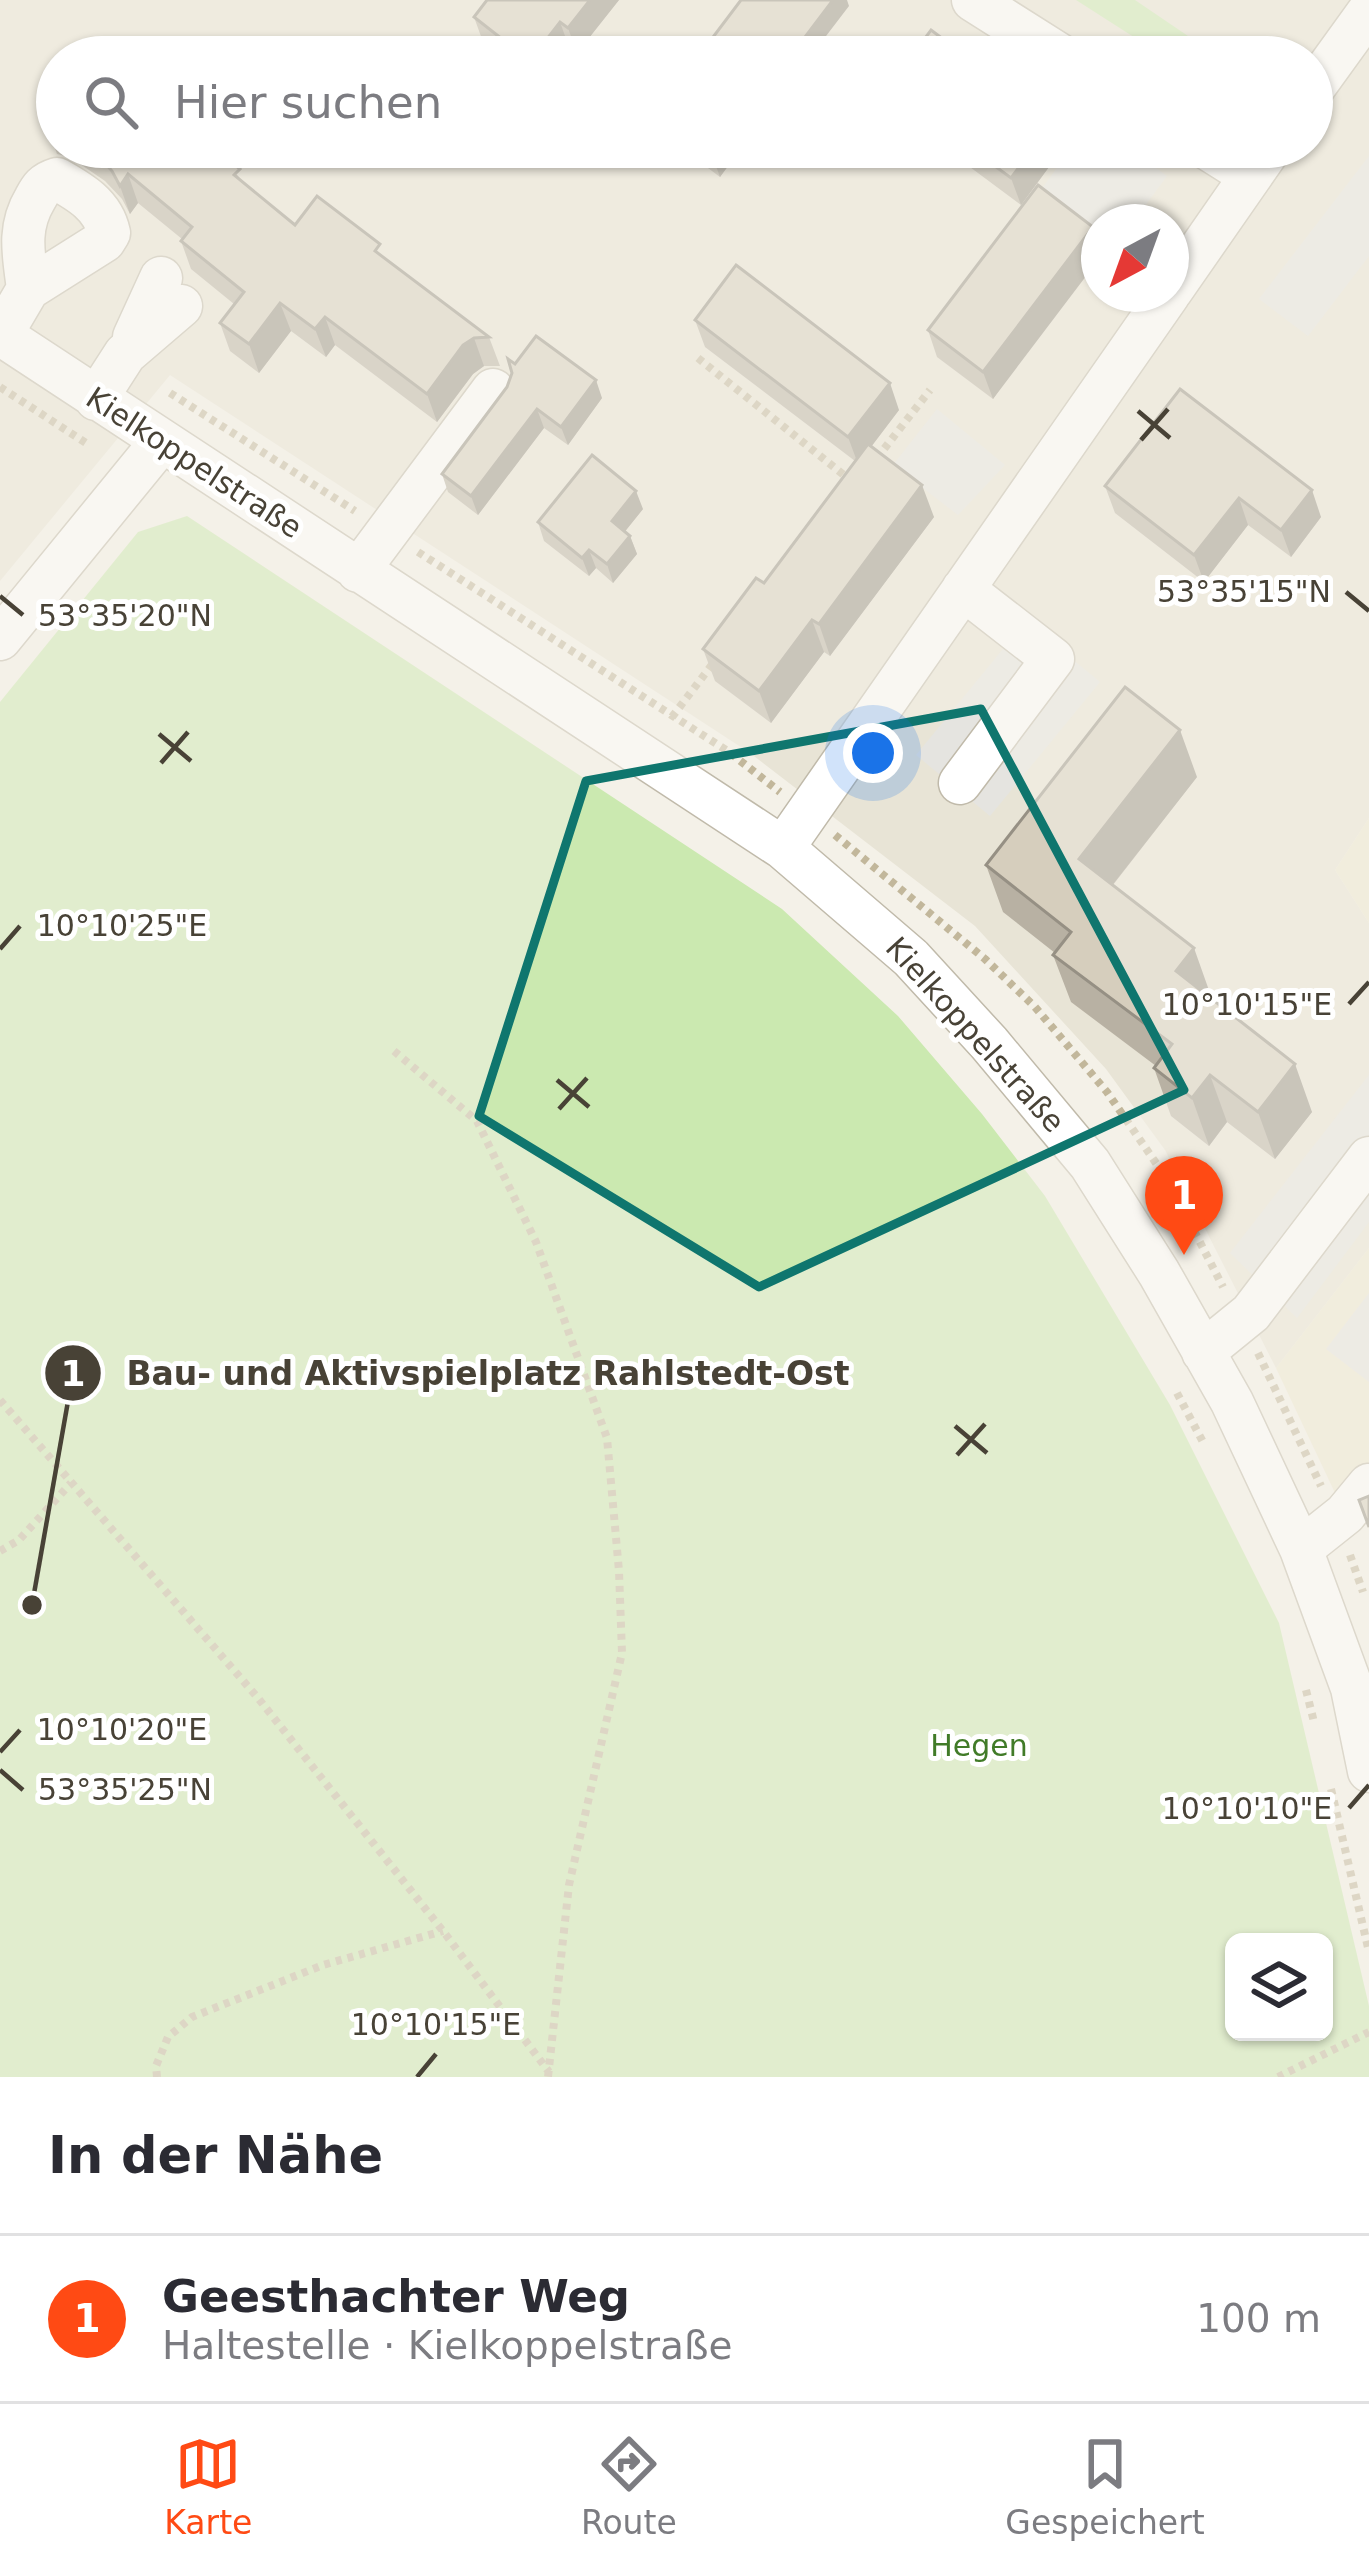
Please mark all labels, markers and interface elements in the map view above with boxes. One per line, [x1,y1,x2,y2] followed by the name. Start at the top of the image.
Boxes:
[36,36,1333,168] search box
[78,69,144,135] icon: search
[174,76,442,129] text: Hier suchen
[1081,204,1189,312] north arrow
[80,380,309,545] street label: Kielkoppelstraße
[1157,574,1331,609] text: 53°35'15"N
[38,598,212,633] text: 53°35'20"N
[843,723,903,783] your location
[37,908,207,943] text: 10°10'25"E
[879,930,1072,1139] street label: Kielkoppelstraße
[1162,987,1332,1022] text: 10°10'15"E
[1145,1156,1223,1255] pin: 1
[43,1339,874,1408] callout: Bau- und Aktivspielplatz Rahlstedt-Ost
[60,1353,86,1394] text: 1
[126,1354,850,1393] text: Bau- und Aktivspielplatz Rahlstedt-Ost
[37,1712,207,1747] text: 10°10'20"E
[930,1728,1028,1763] park label: Hegen
[38,1772,212,1807] text: 53°35'25"N
[1162,1791,1332,1826] text: 10°10'10"E
[1225,1933,1333,2041] map controls
[1225,1933,1333,2041] button: layers
[351,2007,521,2042] text: 10°10'15"E
[48,2126,383,2185] text: In der Nähe
[162,2270,630,2323] text: Geesthachter Weg
[73,2296,101,2341] text: 1
[1196,2296,1321,2341] text: 100 m
[162,2323,733,2368] text: Haltestelle · Kielkoppelstraße
[164,2431,252,2542] tab: Karte
[581,2431,677,2542] tab: Route
[1005,2431,1205,2542] tab: Gespeichert

